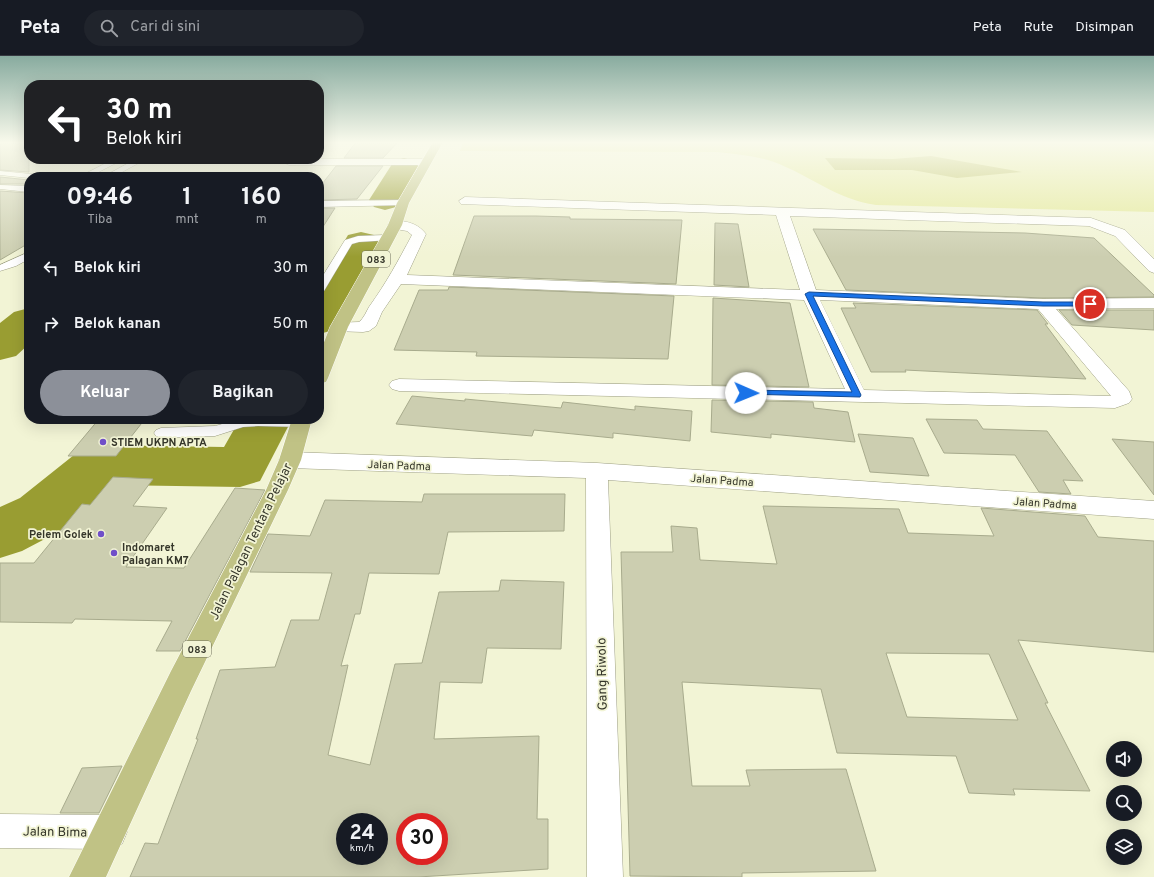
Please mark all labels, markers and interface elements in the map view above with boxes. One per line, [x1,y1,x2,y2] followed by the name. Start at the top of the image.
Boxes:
[84,10,364,46] search box
[20,16,60,40] text: Peta
[98,17,120,39] icon: search
[130,18,200,37] text: Cari di sini
[973,19,1002,36] text: Peta
[1024,19,1053,36] text: Rute
[1075,19,1134,36] text: Disimpan
[106,93,172,129] text: 30 m
[40,96,92,148] icon: left
[106,128,182,151] text: Belok kiri
[67,183,133,213] text: 09:46
[182,183,192,213] text: 1
[241,183,281,213] text: 160
[87,212,112,228] text: Tiba
[176,212,199,228] text: mnt
[256,212,267,228] text: m
[362,251,390,267] road number: 083
[40,257,62,279] icon: left
[74,259,141,278] text: Belok kiri
[273,259,308,278] text: 30 m
[1073,287,1107,321] pin
[1079,293,1101,315] icon: arrive
[40,313,62,335] icon: right
[74,315,161,334] text: Belok kanan
[273,315,308,334] text: 50 m
[40,370,170,416] button: Keluar
[178,370,308,416] button: Bagikan
[725,372,767,414] position arrow
[111,436,207,450] place label: STIEM UKPN APTA
[98,437,108,447] marker: STIEM UKPN APTA
[367,458,431,474] street label: Jalan Padma
[207,461,297,623] street label: Jalan Palagan Tentara Pelajar
[690,472,754,490] street label: Jalan Padma
[1013,495,1077,513] street label: Jalan Padma
[29,528,93,542] place label: Pelem Golek
[96,529,106,539] marker: Pelem Golek
[122,541,189,568] place label: Indomaret Palagan KM7
[109,548,119,558] marker: Indomaret Palagan KM7
[594,637,612,711] street label: Gang Riwolo
[183,641,211,657] road number: 083
[1106,741,1142,865] map controls
[1106,741,1142,777] button: sound
[1106,785,1142,821] button: search
[396,813,448,865] speed limit sign: 30
[349,821,375,847] text: 24
[23,824,87,842] street label: Jalan Bima
[1106,829,1142,865] button: layers
[350,842,374,855] text: km/h

